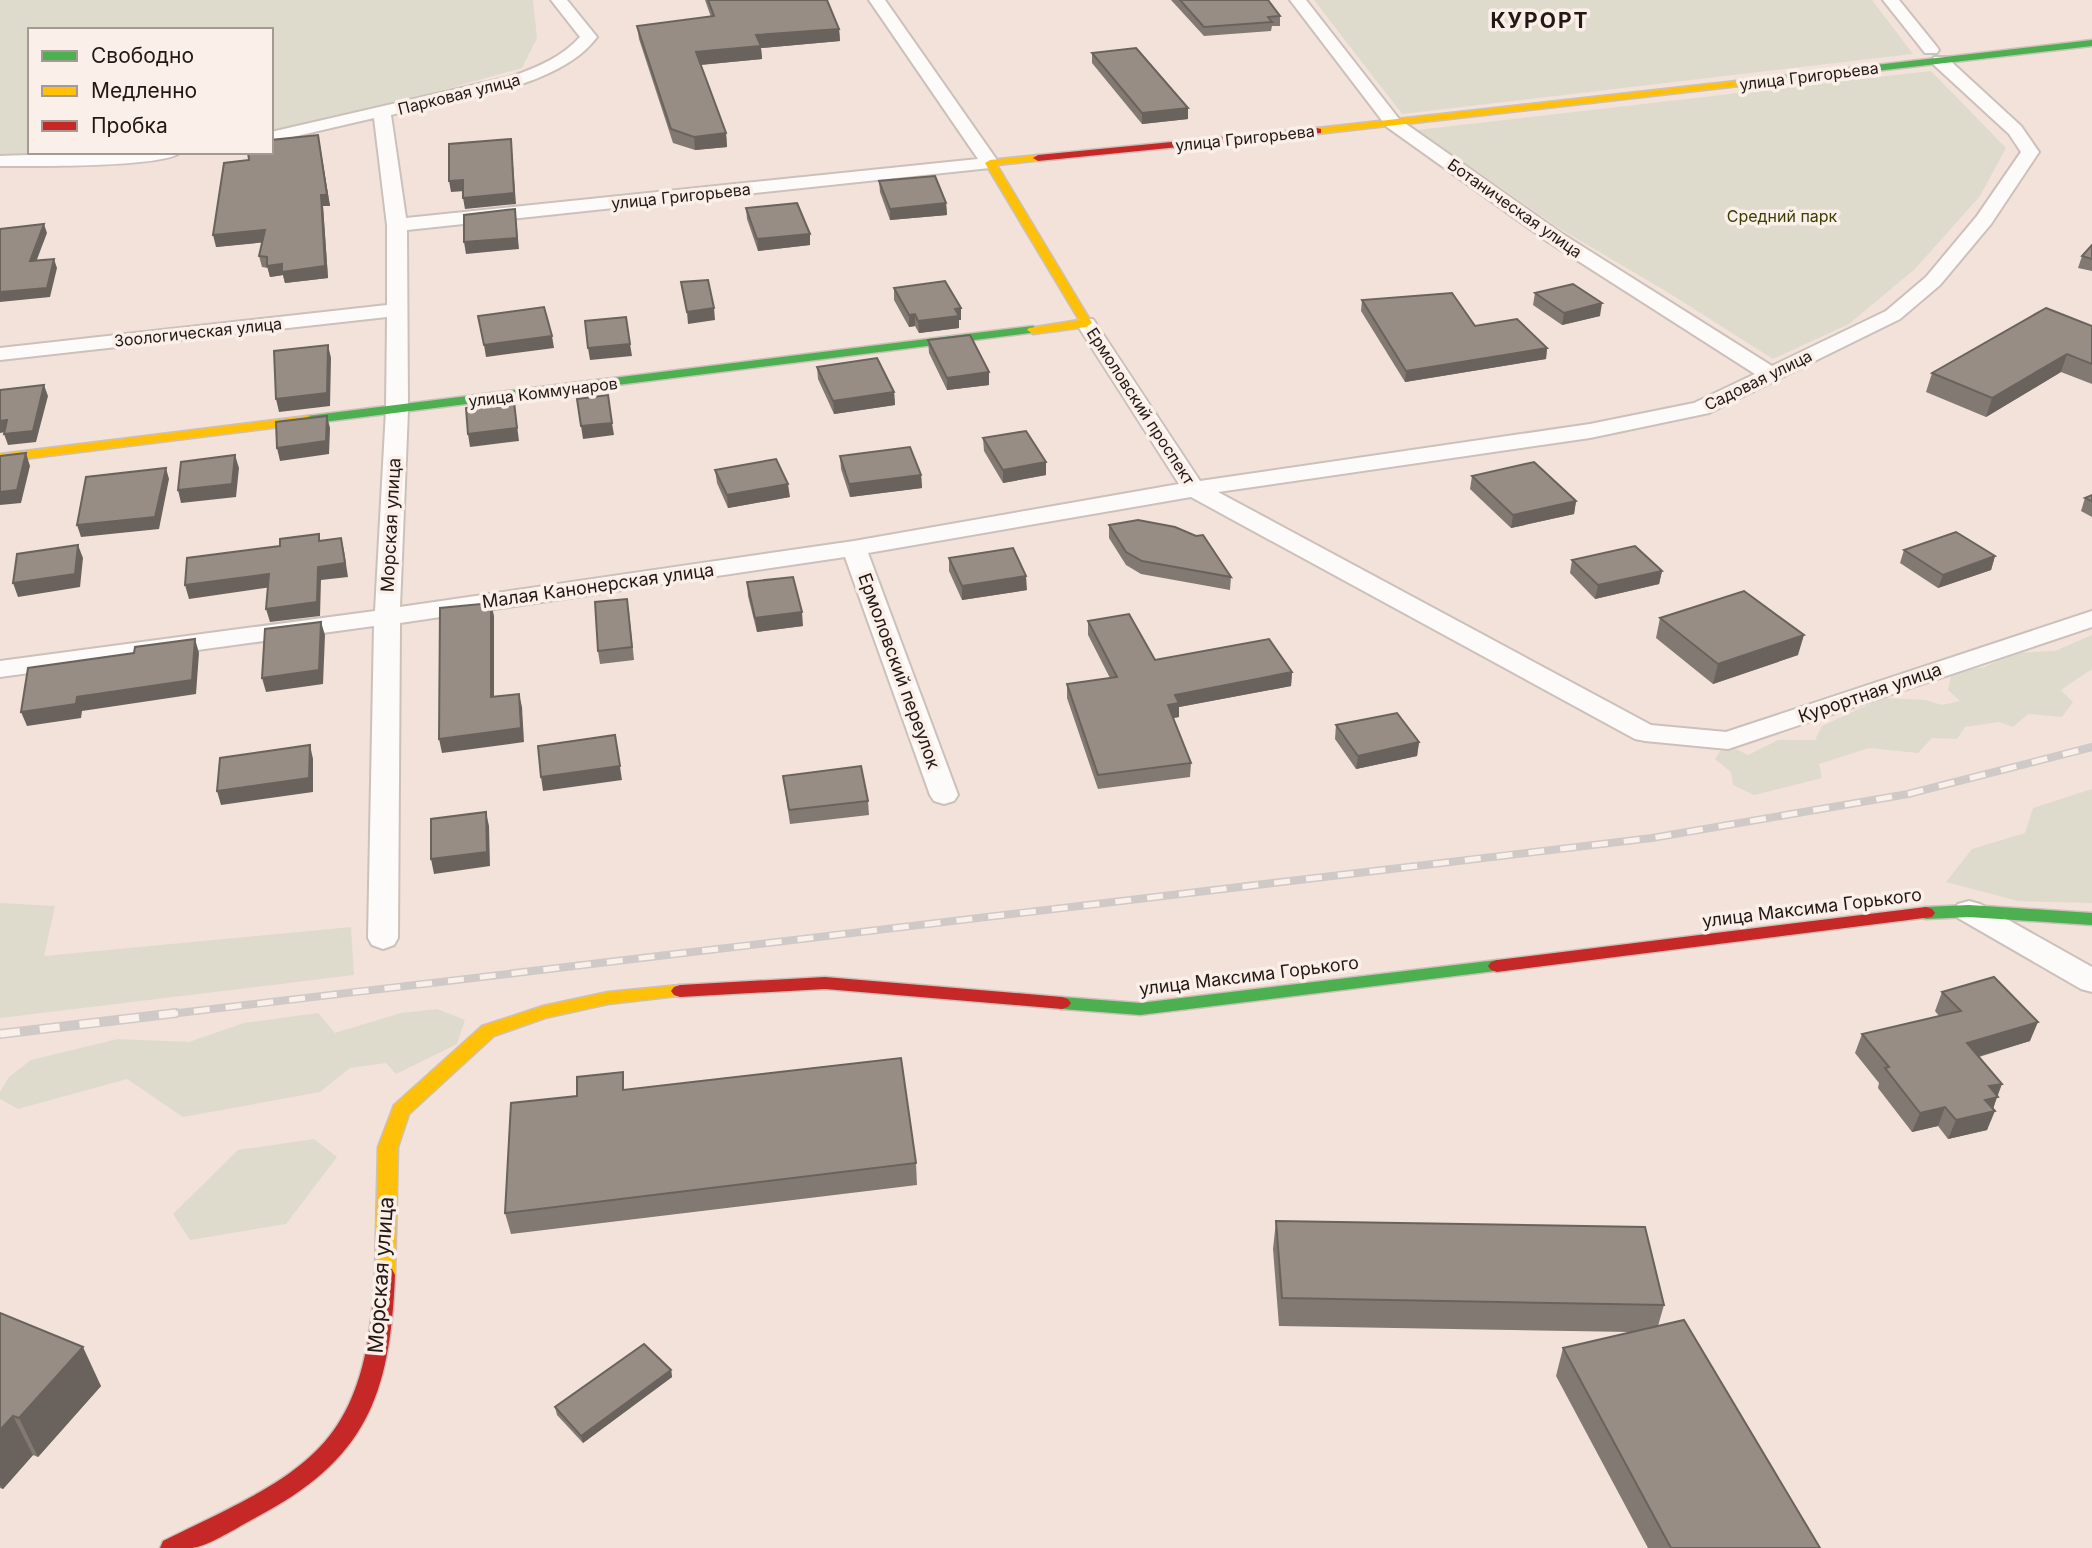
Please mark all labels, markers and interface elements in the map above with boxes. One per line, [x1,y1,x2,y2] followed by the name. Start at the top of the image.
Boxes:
[1490,8,1590,33] district label: КУРОРТ
[28,28,273,154] legend
[91,43,194,68] text: Свободно
[1738,58,1880,94] street label: улица Григорьева
[396,69,522,119] street label: Парковая улица
[91,78,197,103] text: Медленно
[91,113,168,138] text: Пробка
[1174,121,1316,155] street label: улица Григорьева
[1444,154,1586,262] street label: Ботаническая улица
[610,179,752,213] street label: улица Григорьева
[1727,206,1838,226] park label: Средний парк
[113,313,283,351] street label: Зоологическая улица
[1083,324,1200,489] street label: Ермоловский проспект
[1701,345,1815,415] street label: Садовая улица
[467,373,619,411] street label: улица Коммунаров
[376,457,405,593] street label: Морская улица
[481,559,715,612] street label: Малая Канонерская улица
[854,570,945,772] street label: Ермоловский переулок
[1796,658,1944,727] street label: Курортная улица
[1701,884,1923,931] street label: улица Максима Горького
[1138,952,1360,999] street label: улица Максима Горького
[363,1196,398,1354] street label: Морская улица

